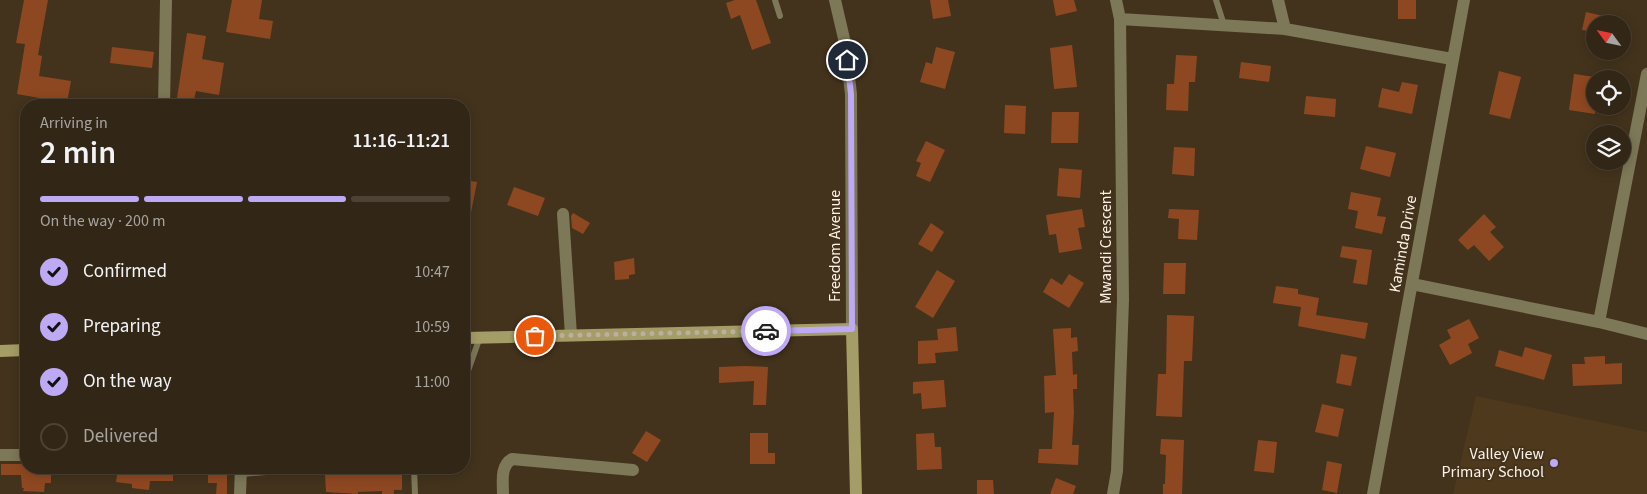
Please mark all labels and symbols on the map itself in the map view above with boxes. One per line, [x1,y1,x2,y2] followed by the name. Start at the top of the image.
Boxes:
[1586,15,1631,60] north arrow
[826,39,868,81] pin
[1095,189,1117,304] street label: Mwandi Crescent
[824,190,846,302] street label: Freedom Avenue
[1384,194,1422,294] street label: Kaminda Drive
[741,306,791,356] courier
[514,315,556,357] pin
[1442,443,1544,483] place label: Valley View Primary School
[1548,457,1560,469] marker: Valley View Primary School

